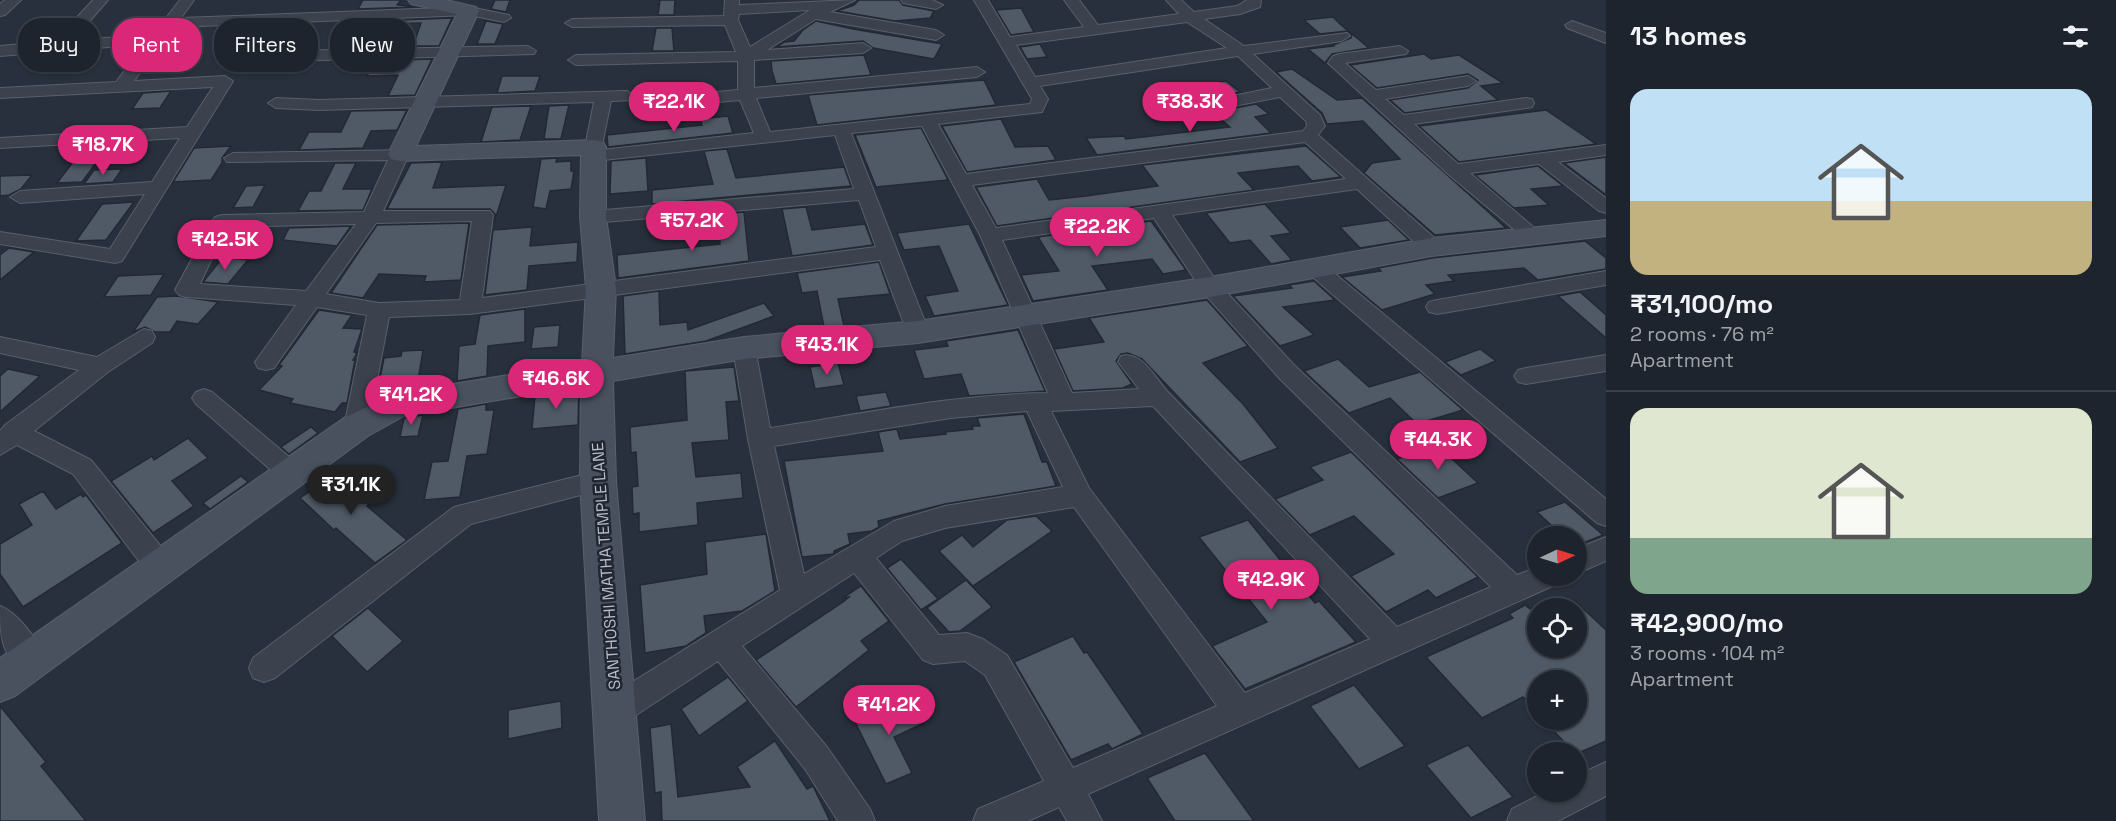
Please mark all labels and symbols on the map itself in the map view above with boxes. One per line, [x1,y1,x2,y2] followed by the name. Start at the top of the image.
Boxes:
[625,82,723,133] pin: ₹22.1K
[1141,82,1239,133] pin: ₹38.3K
[54,125,152,176] pin: ₹18.7K
[643,201,741,252] pin: ₹57.2K
[1048,207,1146,258] pin: ₹22.2K
[176,220,274,271] pin: ₹42.5K
[778,325,876,376] pin: ₹43.1K
[507,359,605,410] pin: ₹46.6K
[362,375,460,426] pin: ₹41.2K
[1389,420,1487,471] pin: ₹44.3K
[587,442,625,690] street label: SANTHOSHI MATHA TEMPLE LANE
[302,465,400,516] pin: ₹31.1K
[1527,526,1587,586] north arrow
[1222,560,1320,611] pin: ₹42.9K
[840,685,938,736] pin: ₹41.2K

